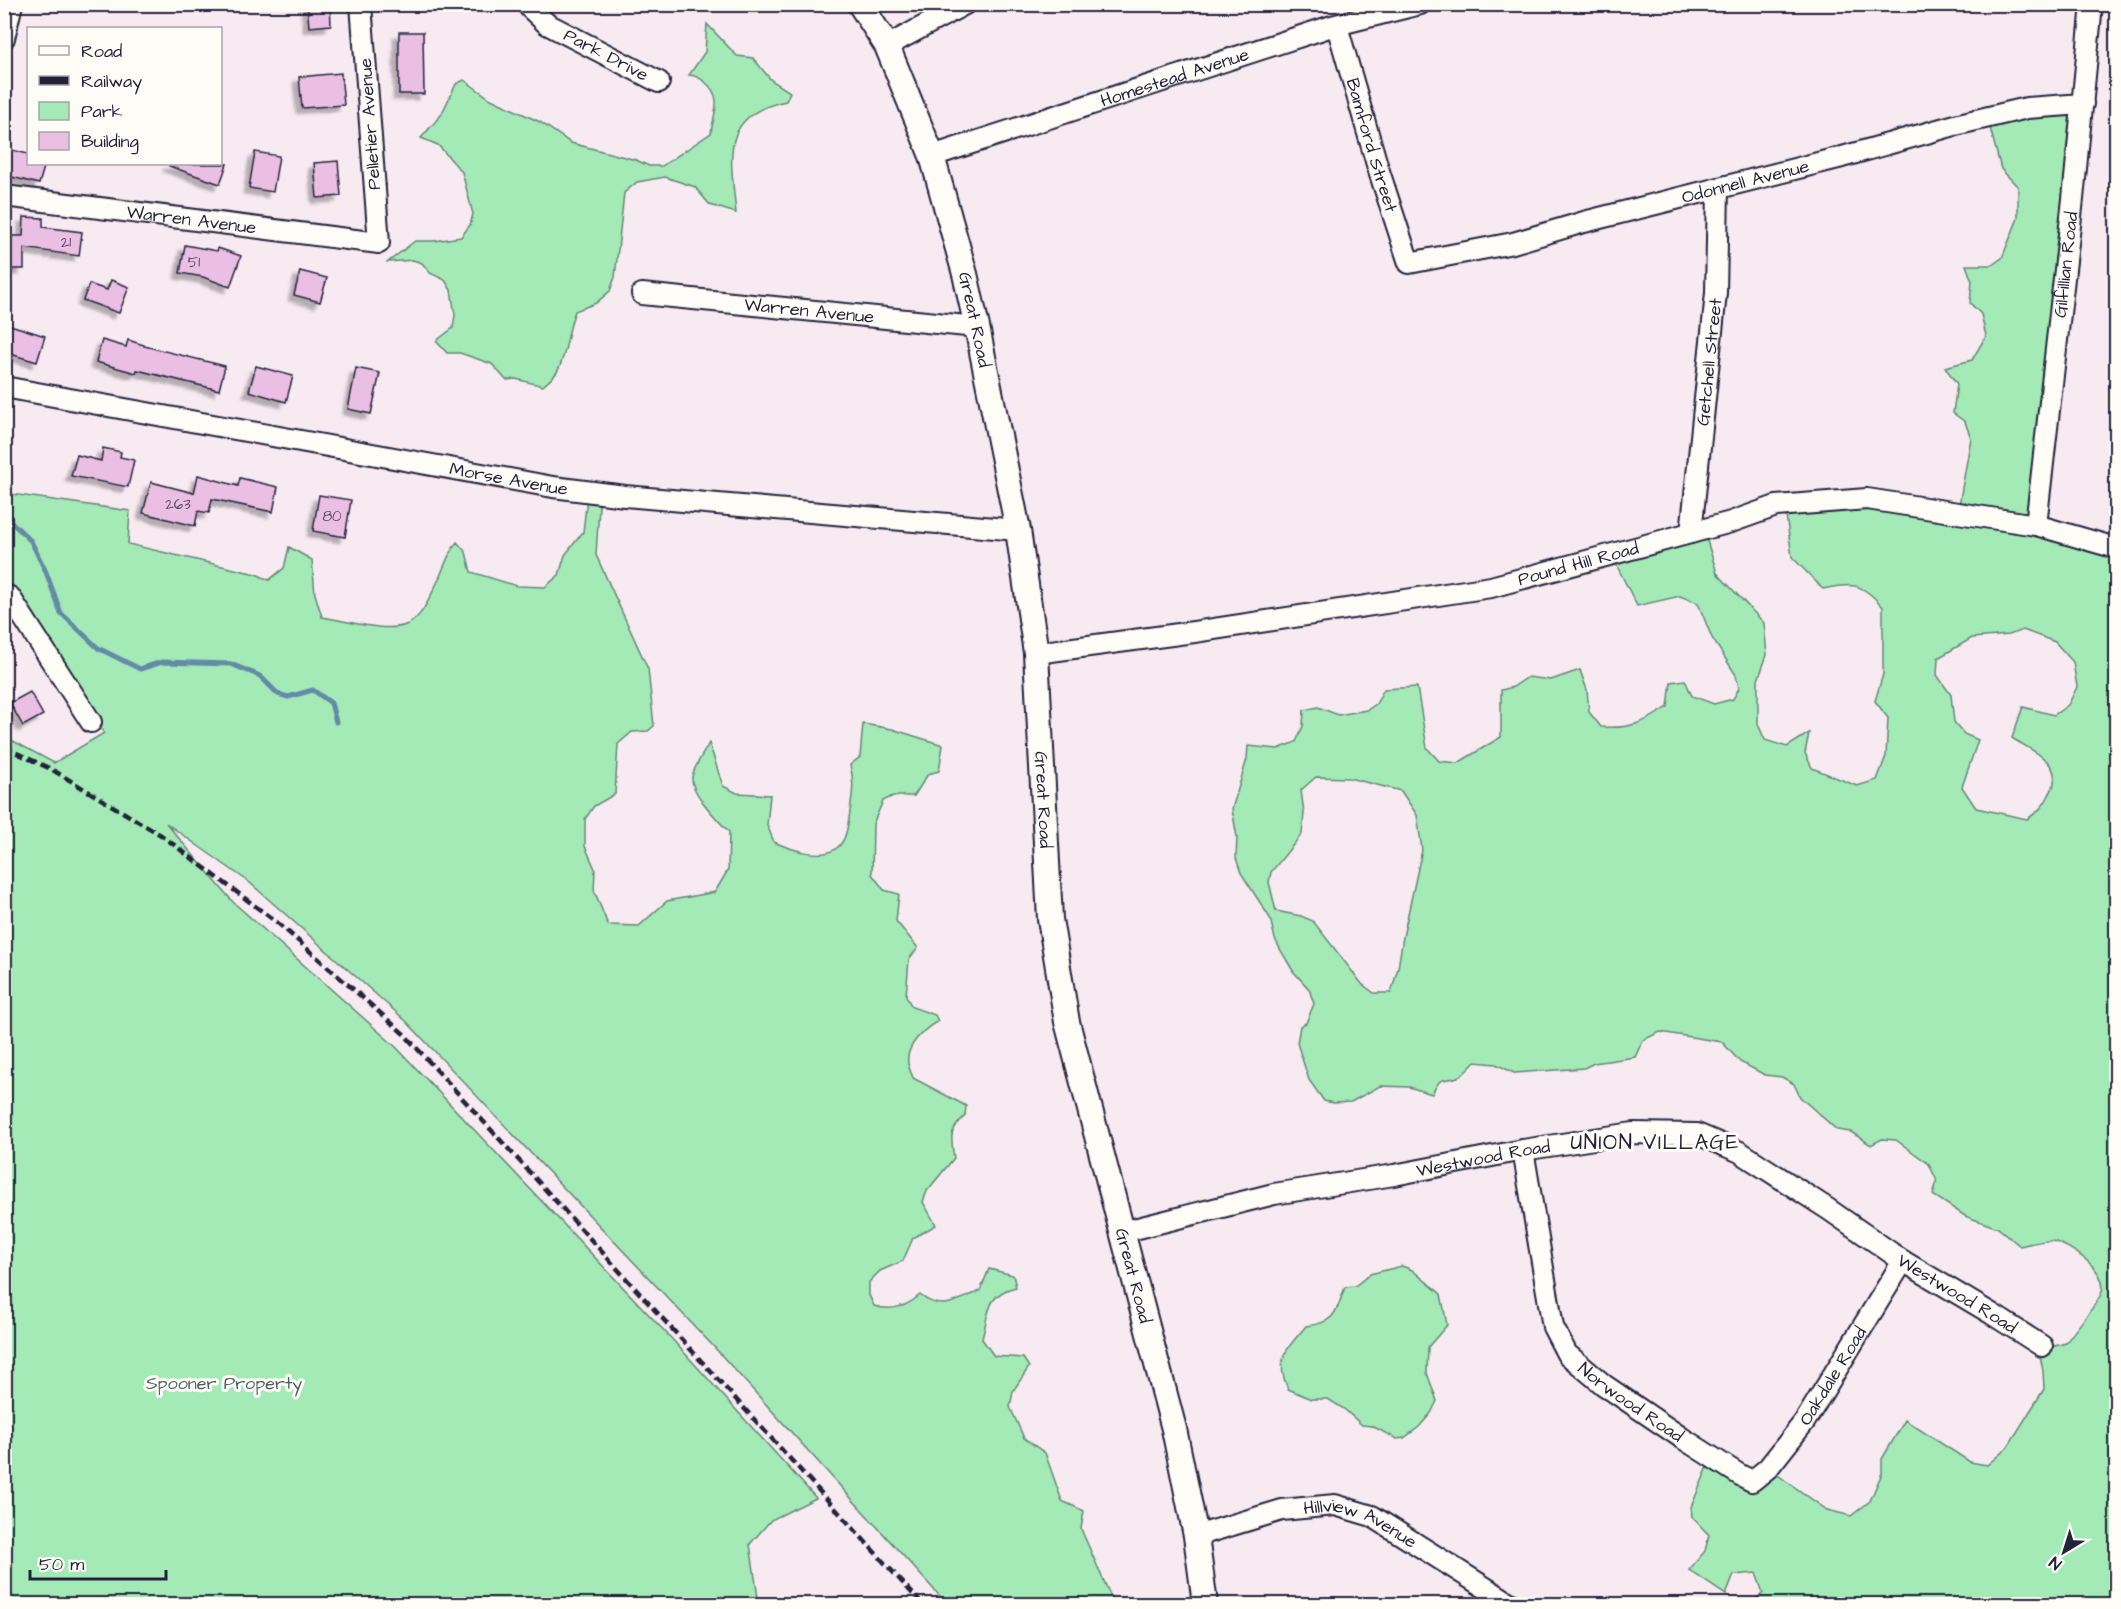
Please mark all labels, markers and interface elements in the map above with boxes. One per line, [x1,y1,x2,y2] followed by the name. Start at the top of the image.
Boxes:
[559,22,653,87] street label: Park Drive
[27,27,222,165] legend
[81,39,122,64] text: Road
[1097,41,1252,113] street label: Homestead Avenue
[353,57,387,191] street label: Pelletier Avenue
[81,69,142,95] text: Railway
[1340,75,1404,216] street label: Bamford Street
[81,99,123,124] text: Park
[81,129,139,155] text: Building
[1679,153,1812,209] street label: Odonnell Avenue
[125,199,258,240] street label: Warren Avenue
[2047,210,2084,319] street label: Gilfillian Road
[61,232,71,253] house number: 21
[188,252,200,273] house number: 51
[952,269,997,370] street label: Great Road
[743,292,876,329] street label: Warren Avenue
[1690,296,1728,427] street label: Getchell Street
[448,456,569,501] street label: Morse Avenue
[165,494,191,515] house number: 263
[322,506,342,527] house number: 80
[1515,535,1641,592] street label: Pound Hill Road
[1029,751,1059,849] street label: Great Road
[1570,1128,1740,1157] district label: UNION VILLAGE
[1414,1133,1552,1183] street label: Westwood Road
[1109,1225,1158,1326] street label: Great Road
[1893,1248,2022,1339] street label: Westwood Road
[1793,1322,1872,1430] street label: Oakdale Road
[1573,1356,1689,1448] street label: Norwood Road
[146,1371,302,1397] park label: Spooner Property
[1302,1493,1422,1554] street label: Hillview Avenue
[2034,1522,2094,1582] north arrow
[30,1543,166,1581] scale bar
[2045,1551,2066,1575] text: N
[39,1552,84,1577] text: 50 m

